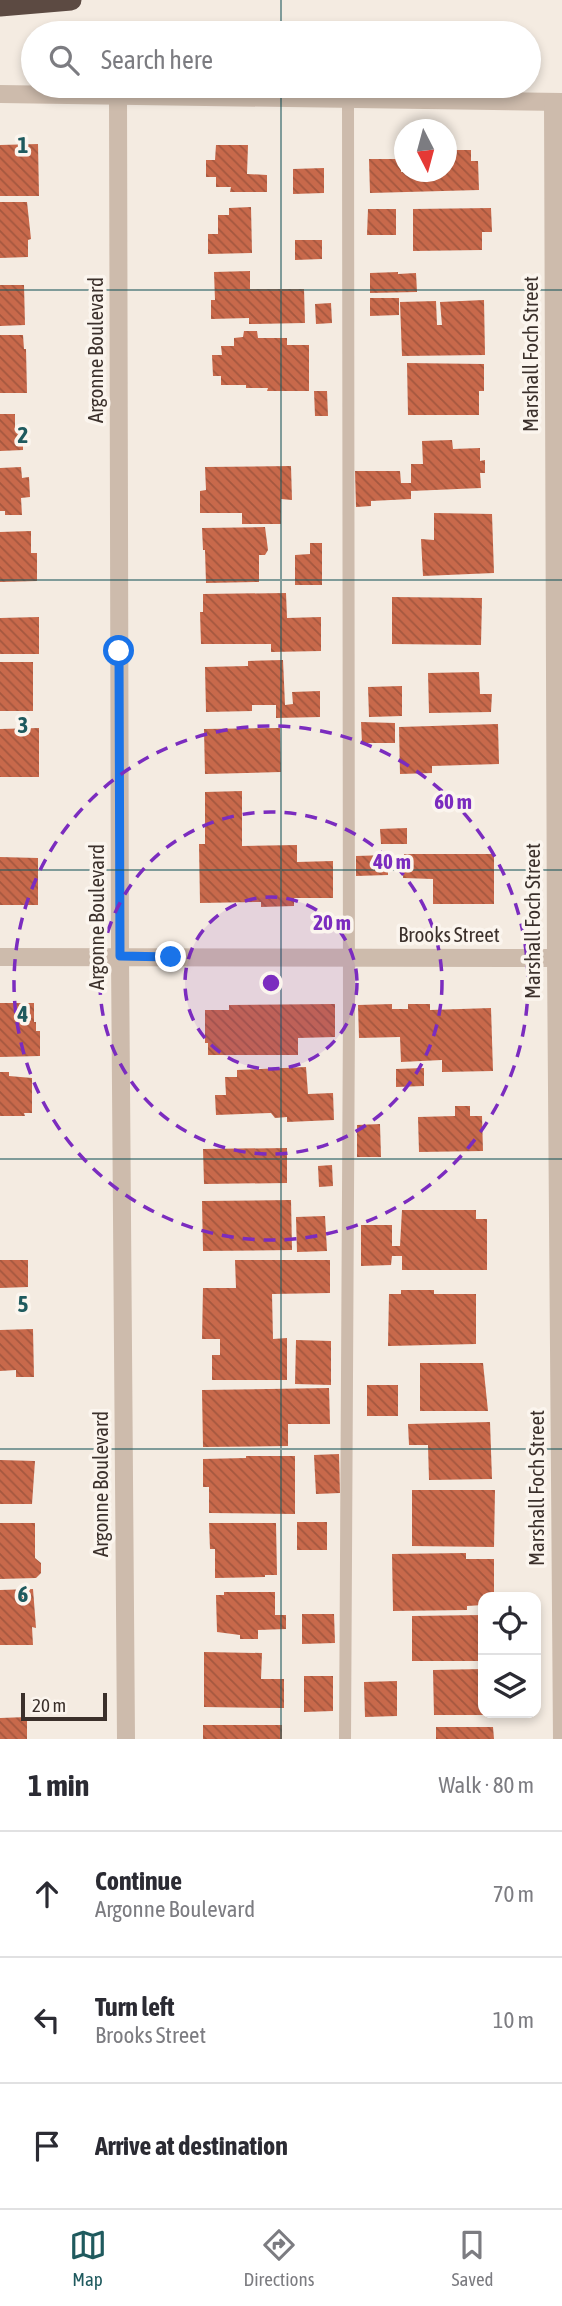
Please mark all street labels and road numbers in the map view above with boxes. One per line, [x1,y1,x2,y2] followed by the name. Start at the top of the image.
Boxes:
[518,276,542,432] street label: Marshall Foch Street
[83,277,107,423] street label: Argonne Boulevard
[520,843,544,999] street label: Marshall Foch Street
[84,844,108,990] street label: Argonne Boulevard
[398,922,500,946] street label: Brooks Street
[524,1410,548,1566] street label: Marshall Foch Street
[88,1411,112,1557] street label: Argonne Boulevard

